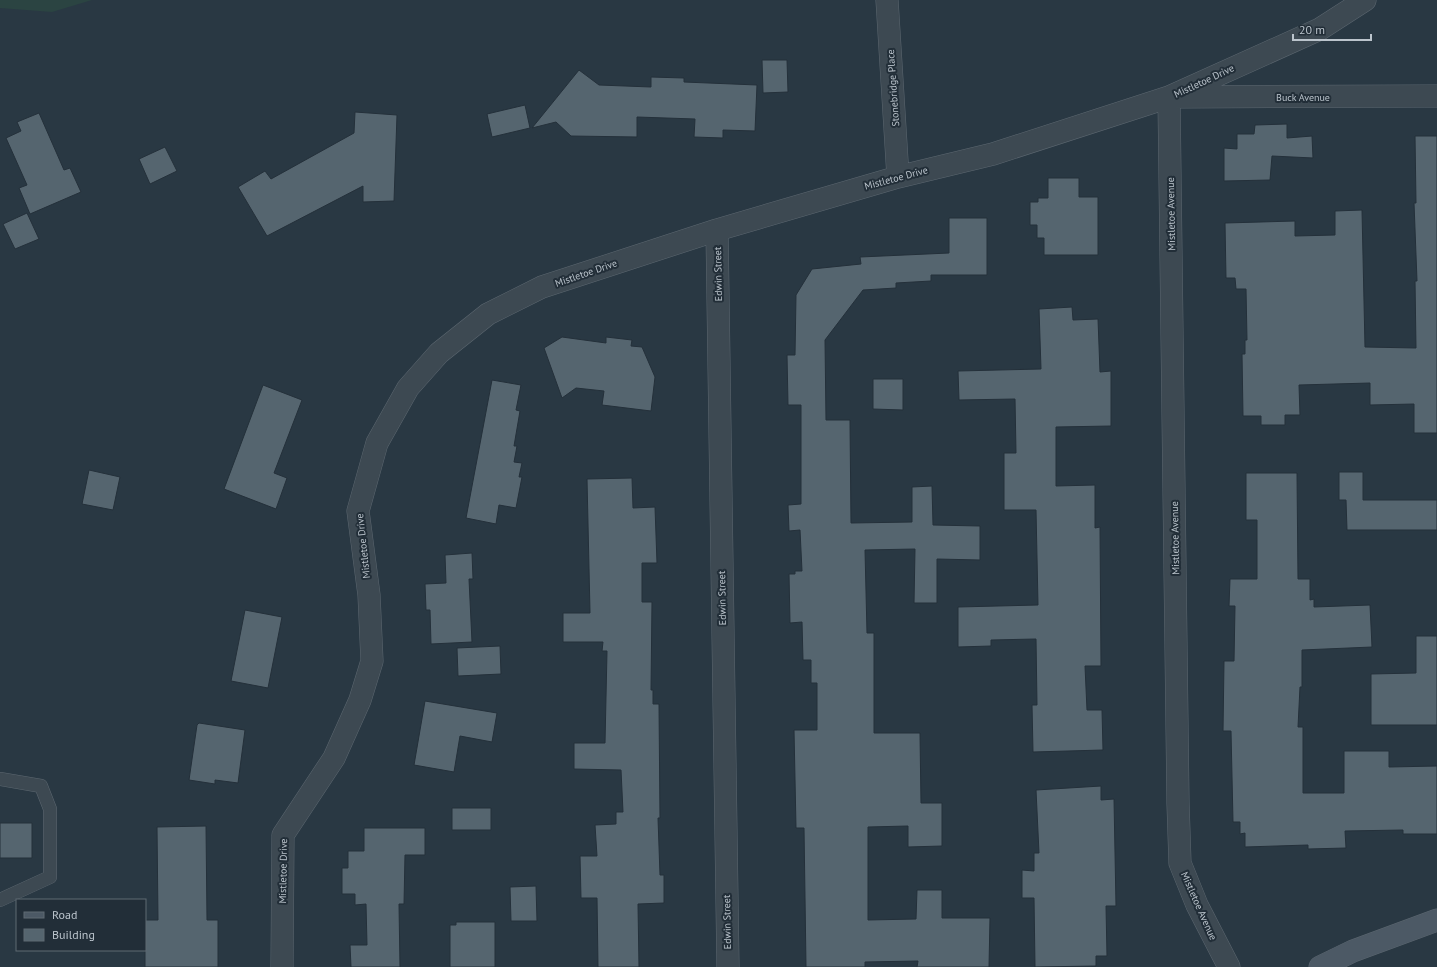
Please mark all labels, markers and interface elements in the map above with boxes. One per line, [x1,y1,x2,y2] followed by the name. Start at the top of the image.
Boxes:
[1293,16,1371,42] scale bar
[1299,22,1325,37] text: 20 m
[884,49,902,127] street label: Stonebridge Place
[1172,61,1236,101] street label: Mistletoe Drive
[1276,91,1330,104] street label: Buck Avenue
[863,163,929,193] street label: Mistletoe Drive
[1164,177,1178,251] street label: Mistletoe Avenue
[711,246,725,301] street label: Edwin Street
[553,256,619,290] street label: Mistletoe Drive
[1168,501,1182,575] street label: Mistletoe Avenue
[353,513,373,579] street label: Mistletoe Drive
[715,570,729,625] street label: Edwin Street
[276,838,290,904] street label: Mistletoe Drive
[1178,870,1220,942] street label: Mistletoe Avenue
[720,894,734,949] street label: Edwin Street
[16,899,146,951] legend
[52,907,77,922] text: Road
[52,927,95,942] text: Building

